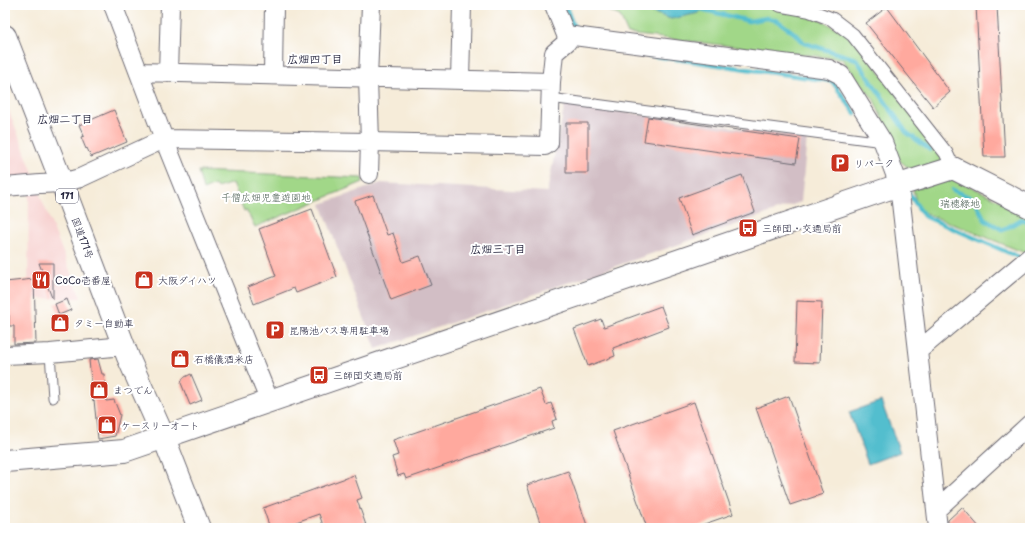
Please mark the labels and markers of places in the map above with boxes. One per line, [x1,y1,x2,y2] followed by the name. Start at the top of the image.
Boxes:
[829,152,851,174] parking icon: リパーク
[854,155,894,170] place label: リパーク
[737,217,759,239] bus stop icon: 三師団・交通局前
[762,220,842,235] place label: 三師団・交通局前
[30,269,52,291] restaurant icon: CoCo壱番屋
[133,269,155,291] shop icon: 大阪ダイハツ
[55,272,111,287] place label: CoCo壱番屋
[158,272,217,287] place label: 大阪ダイハツ
[49,312,71,334] shop icon: タミー自動車
[74,315,134,330] place label: タミー自動車
[264,319,286,341] parking icon: 昆陽池バス専用駐車場
[289,322,389,337] place label: 昆陽池バス専用駐車場
[169,348,191,370] shop icon: 石橋儀酒米店
[194,351,254,366] place label: 石橋儀酒米店
[308,364,330,386] bus stop icon: 三師団交通局前
[333,367,403,382] place label: 三師団交通局前
[88,379,110,401] shop icon: まつでん
[113,382,153,397] place label: まつでん
[96,414,118,436] shop icon: ケースリーオート
[121,417,200,432] place label: ケースリーオート

